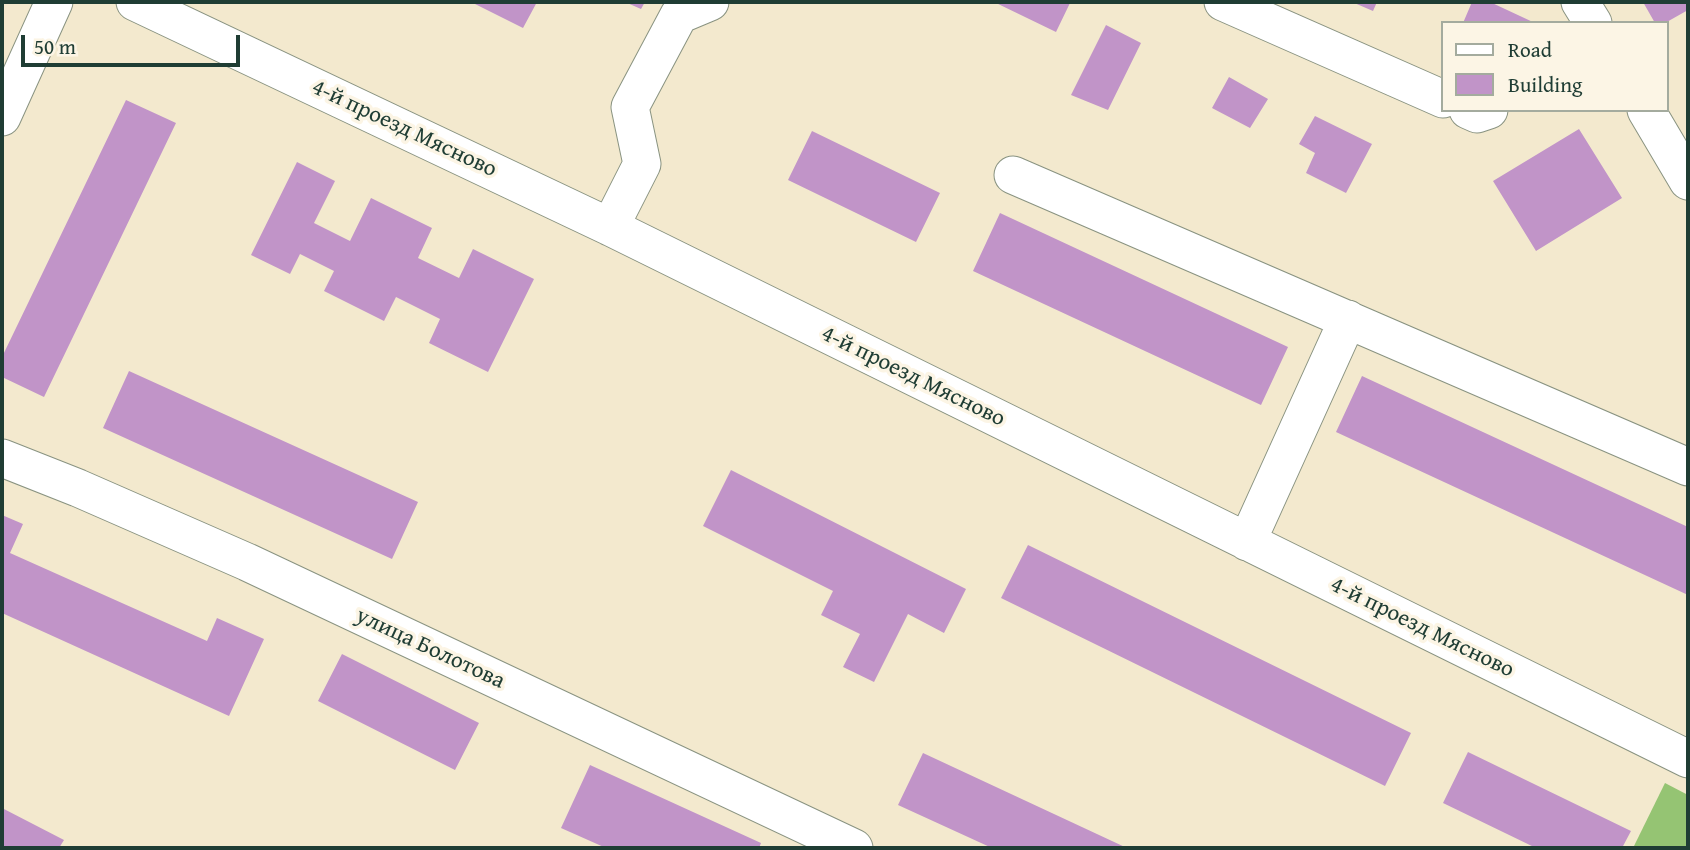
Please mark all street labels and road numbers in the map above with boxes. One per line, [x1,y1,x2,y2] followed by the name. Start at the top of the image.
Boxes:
[307,74,501,184] street label: 4-й проезд Мясново
[817,321,1009,433] street label: 4-й проезд Мясново
[1326,572,1518,684] street label: 4-й проезд Мясново
[351,602,509,696] street label: улица Болотова

